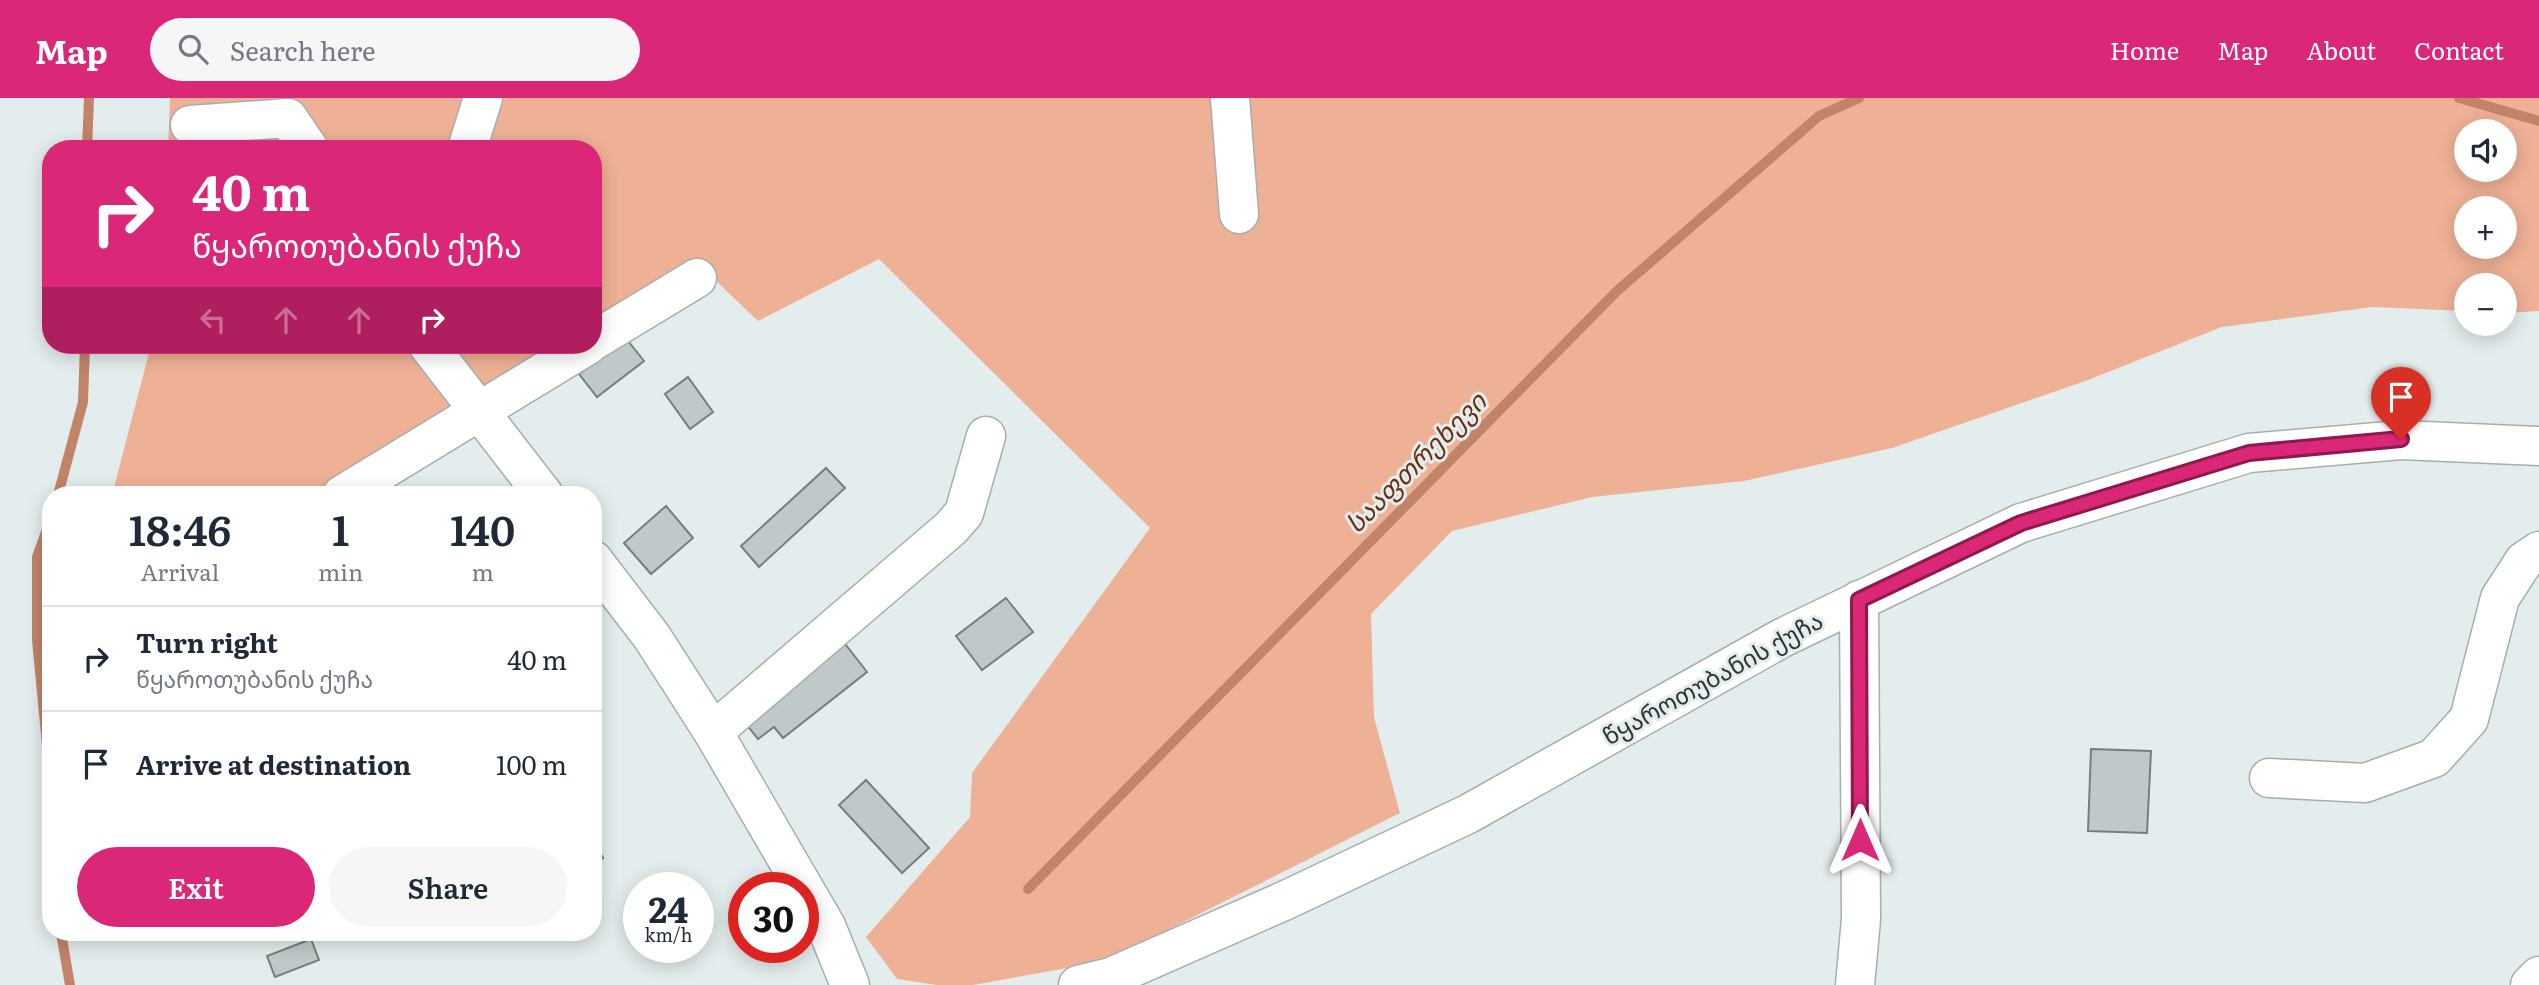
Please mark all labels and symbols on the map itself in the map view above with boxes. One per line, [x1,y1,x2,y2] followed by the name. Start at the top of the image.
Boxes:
[2371,367,2431,439] pin
[1335,381,1494,541] water label: სააფთრეხევი
[1595,602,1828,752] street label: წყაროთუბანის ქუჩა
[1823,803,1897,877] position arrow
[728,872,819,963] speed limit sign: 30

